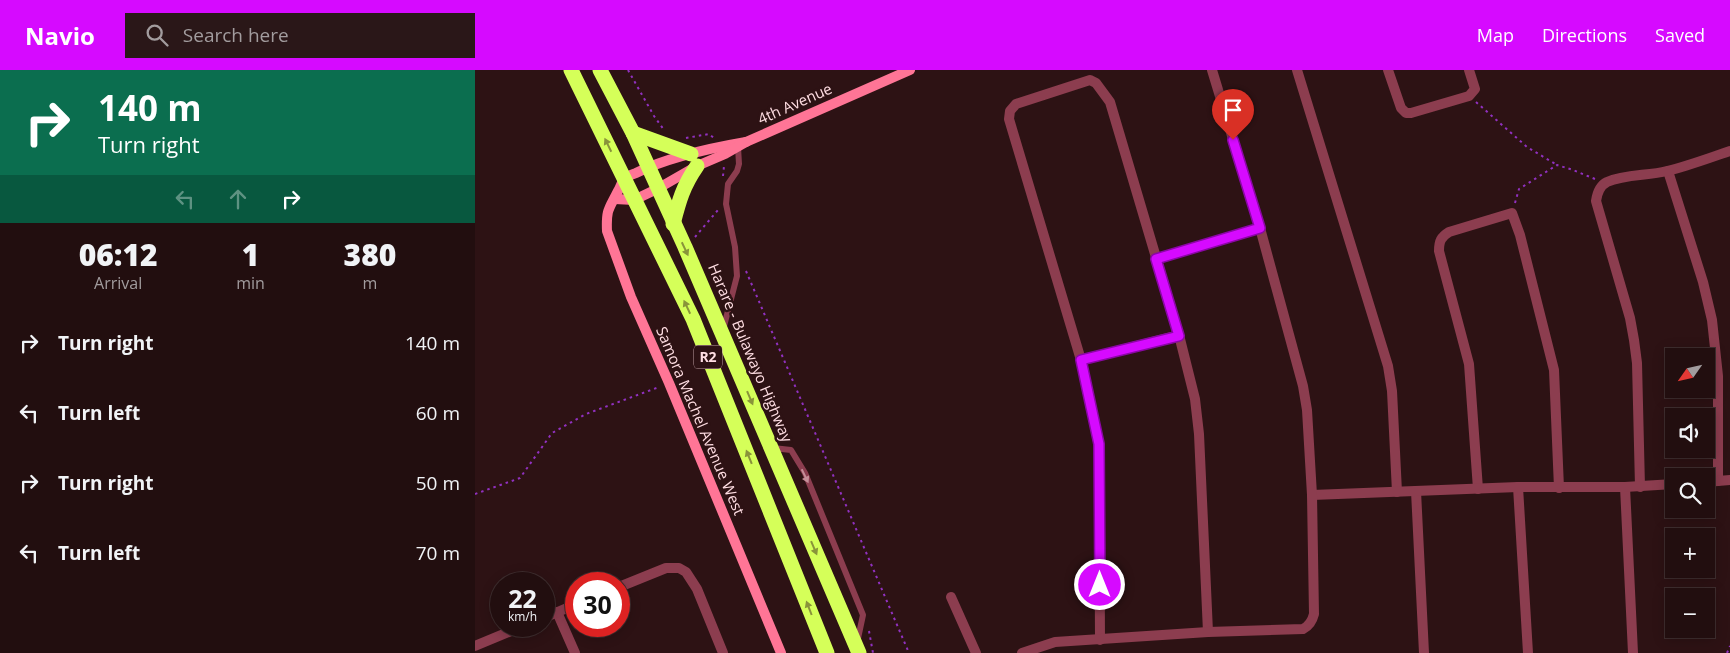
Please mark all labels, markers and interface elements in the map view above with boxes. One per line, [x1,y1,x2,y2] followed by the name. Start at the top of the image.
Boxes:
[125,13,475,58] search box
[25,19,95,52] text: Navio
[143,21,171,49] icon: search
[183,22,289,48] text: Search here
[1477,23,1514,47] text: Map
[1542,23,1627,47] text: Directions
[1655,23,1705,47] text: Saved
[754,78,835,128] street label: 4th Avenue
[98,84,202,131] text: 140 m
[1212,89,1254,140] pin
[15,90,80,155] icon: right
[1219,96,1247,124] icon: arrive
[98,129,200,159] text: Turn right
[604,138,612,152] one-way arrow
[171,185,199,213] icon: left
[224,185,252,213] icon: ahead
[277,185,305,213] icon: right
[79,234,158,275] text: 06:12
[242,234,259,275] text: 1
[344,234,396,275] text: 380
[682,242,690,256] one-way arrow
[704,260,798,445] street label: Harare - Bulawayo Highway
[94,272,142,294] text: Arrival
[236,272,265,294] text: min
[363,272,377,294] text: m
[683,300,691,314] one-way arrow
[652,323,750,518] street label: Samora Machel Avenue West
[15,329,43,357] icon: right
[58,330,153,356] text: Turn right
[405,330,460,356] text: 140 m
[694,346,722,368] road number: R2
[1665,348,1715,398] north arrow
[1665,348,1715,638] map controls
[747,391,755,405] one-way arrow
[15,399,43,427] icon: left
[58,400,140,426] text: Turn left
[416,400,460,426] text: 60 m
[1665,408,1715,458] button: sound
[745,449,753,464] one-way arrow
[801,468,810,483] one-way arrow
[1665,468,1715,518] button: search
[15,469,43,497] icon: right
[58,470,153,496] text: Turn right
[416,470,460,496] text: 50 m
[1665,528,1715,578] button: +
[15,539,43,567] icon: left
[58,540,140,566] text: Turn left
[416,540,460,566] text: 70 m
[811,541,819,555] one-way arrow
[1073,558,1125,610] position arrow
[565,572,630,637] speed limit sign: 30
[508,581,537,615] text: 22
[1665,588,1715,638] button: −
[805,600,813,615] one-way arrow
[508,608,537,625] text: km/h

